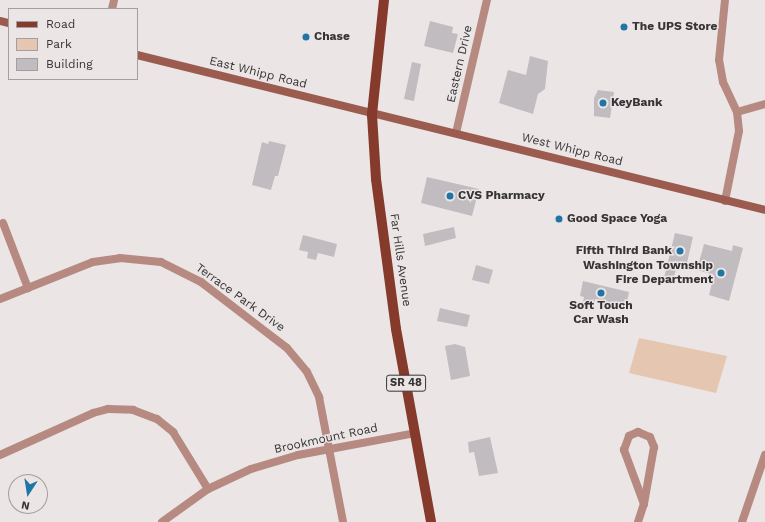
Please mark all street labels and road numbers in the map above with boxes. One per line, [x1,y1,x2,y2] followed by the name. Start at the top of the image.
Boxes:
[444,24,476,104] street label: Eastern Drive
[208,54,308,92] street label: East Whipp Road
[520,130,624,170] street label: West Whipp Road
[386,212,414,308] street label: Far Hills Avenue
[193,261,287,335] street label: Terrace Park Drive
[386,374,426,392] road number: SR 48
[273,421,379,457] street label: Brookmount Road

